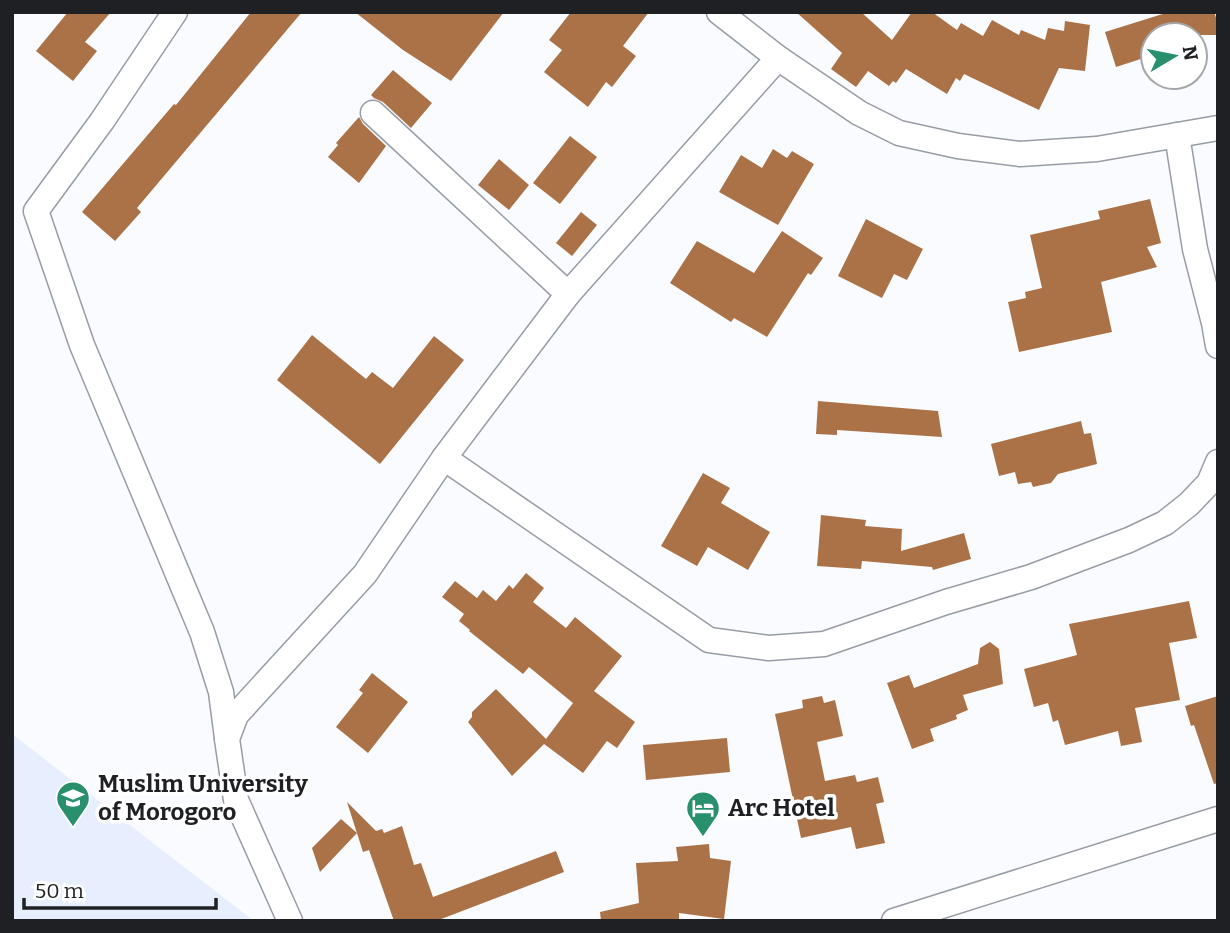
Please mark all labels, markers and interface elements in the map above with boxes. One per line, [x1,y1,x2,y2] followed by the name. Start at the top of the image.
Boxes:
[1139,21,1209,91] north arrow
[1178,44,1203,63] text: N
[98,770,308,826] place label: Muslim University of Morogoro
[54,779,92,828] school or university icon: Muslim University of Morogoro
[684,789,722,838] hotel icon: Arc Hotel
[728,794,835,822] place label: Arc Hotel
[24,866,217,910] scale bar
[35,878,84,904] text: 50 m

